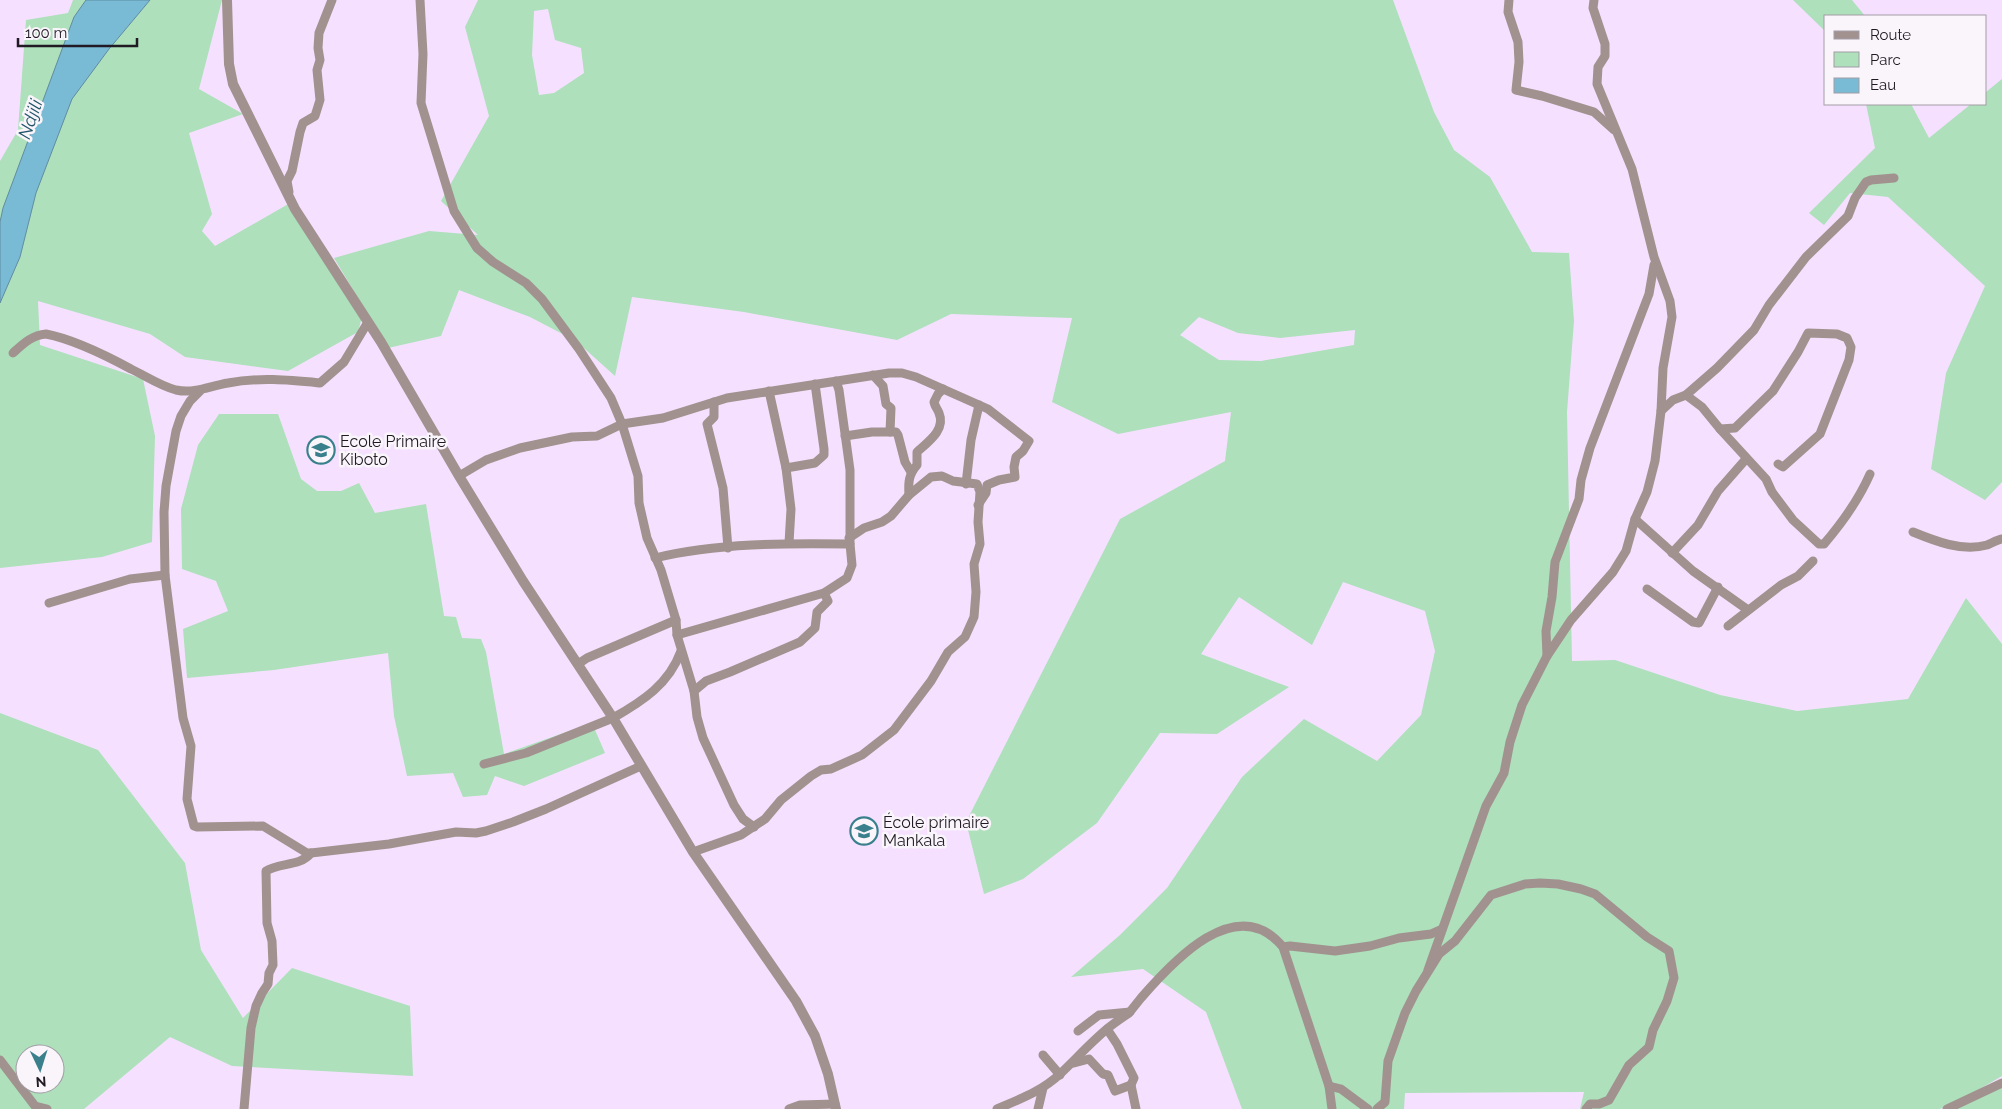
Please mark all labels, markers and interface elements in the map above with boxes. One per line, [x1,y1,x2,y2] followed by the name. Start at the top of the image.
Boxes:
[18,15,136,47] scale bar
[1824,15,1987,105] legend
[25,24,67,42] text: 100 m
[1870,26,1911,44] text: Route
[1870,51,1901,69] text: Parc
[1870,76,1896,94] text: Eau
[14,95,47,141] water label: Ndjili
[340,432,446,469] place label: Ecole Primaire Kiboto
[306,435,336,465] school or university icon: Ecole Primaire Kiboto
[883,812,989,850] place label: École primaire Mankala
[849,816,879,846] school or university icon: École primaire Mankala
[15,1044,65,1094] north arrow
[35,1074,47,1090] text: N

